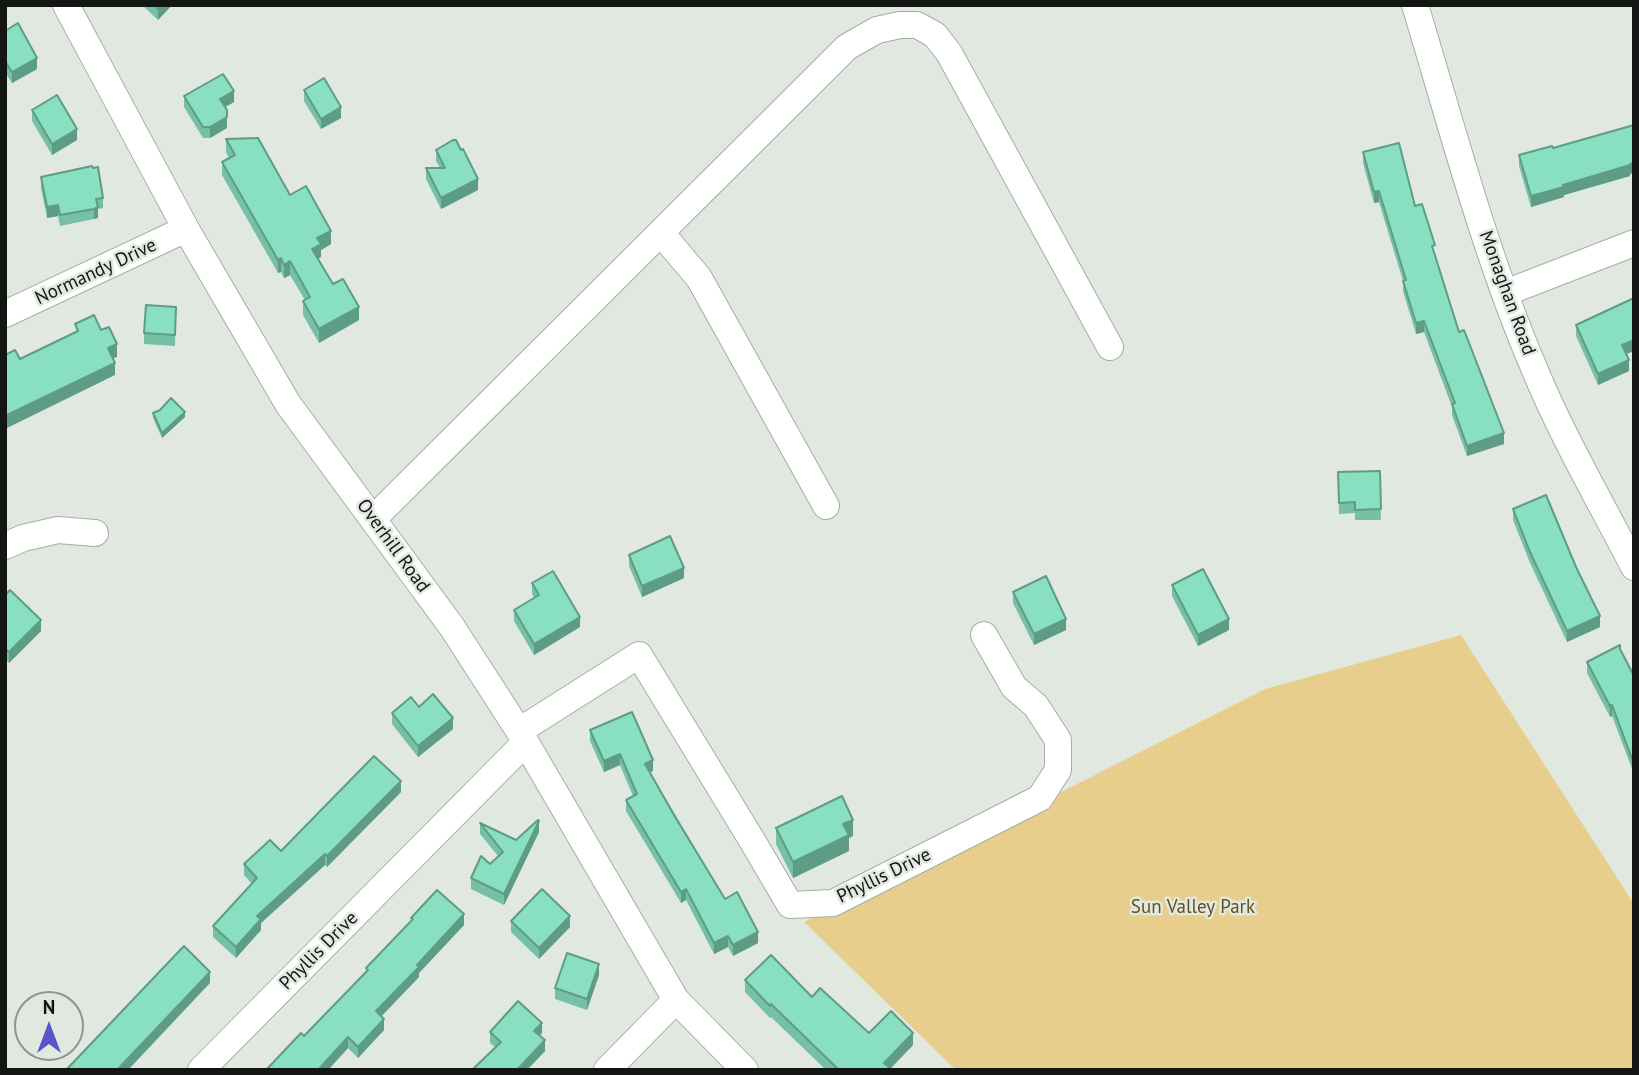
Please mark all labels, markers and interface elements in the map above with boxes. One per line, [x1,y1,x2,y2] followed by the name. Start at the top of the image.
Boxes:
[1474,228,1540,358] street label: Monaghan Road
[32,234,160,310] street label: Normandy Drive
[352,495,434,597] street label: Overhill Road
[833,843,935,909] street label: Phyllis Drive
[1131,897,1255,919] park label: Sun Valley Park
[275,907,363,995] street label: Phyllis Drive
[14,991,84,1061] north arrow
[43,995,55,1019] text: N

